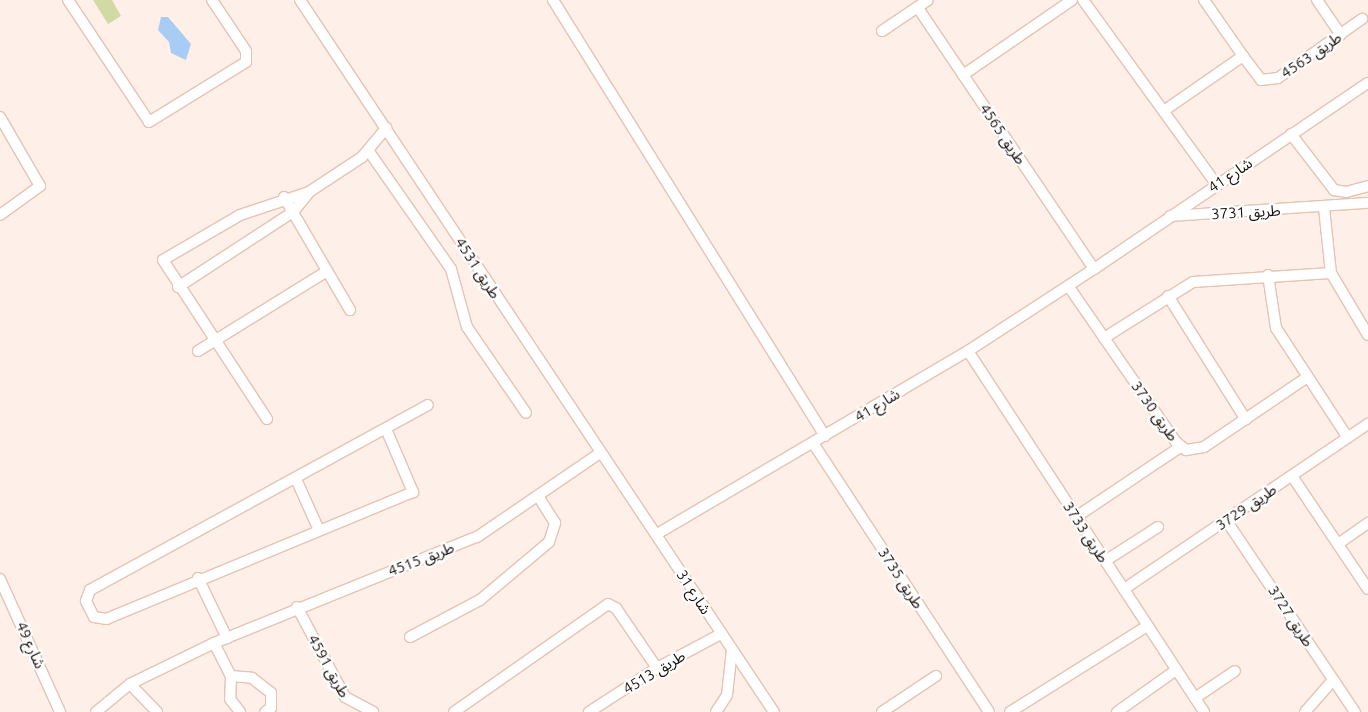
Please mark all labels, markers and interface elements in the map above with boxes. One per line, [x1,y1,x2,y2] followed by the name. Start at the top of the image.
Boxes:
[1277,28,1345,82] street label: طريق 4563
[976,100,1030,168] street label: طريق 4565
[1204,154,1256,196] street label: شارع 41
[1211,201,1281,223] street label: طريق 3731
[452,234,504,302] street label: طريق 4531
[1128,377,1182,445] street label: طريق 3730
[851,385,903,425] street label: شارع 41
[1212,480,1280,534] street label: طريق 3729
[1060,498,1112,566] street label: طريق 3733
[385,538,457,580] street label: طريق 4515
[875,544,927,612] street label: طريق 3735
[673,566,715,618] street label: شارع 31
[1265,582,1317,650] street label: طريق 3727
[13,619,49,671] street label: شارع 49
[304,631,354,701] street label: طريق 4591
[620,646,688,698] street label: طريق 4513

